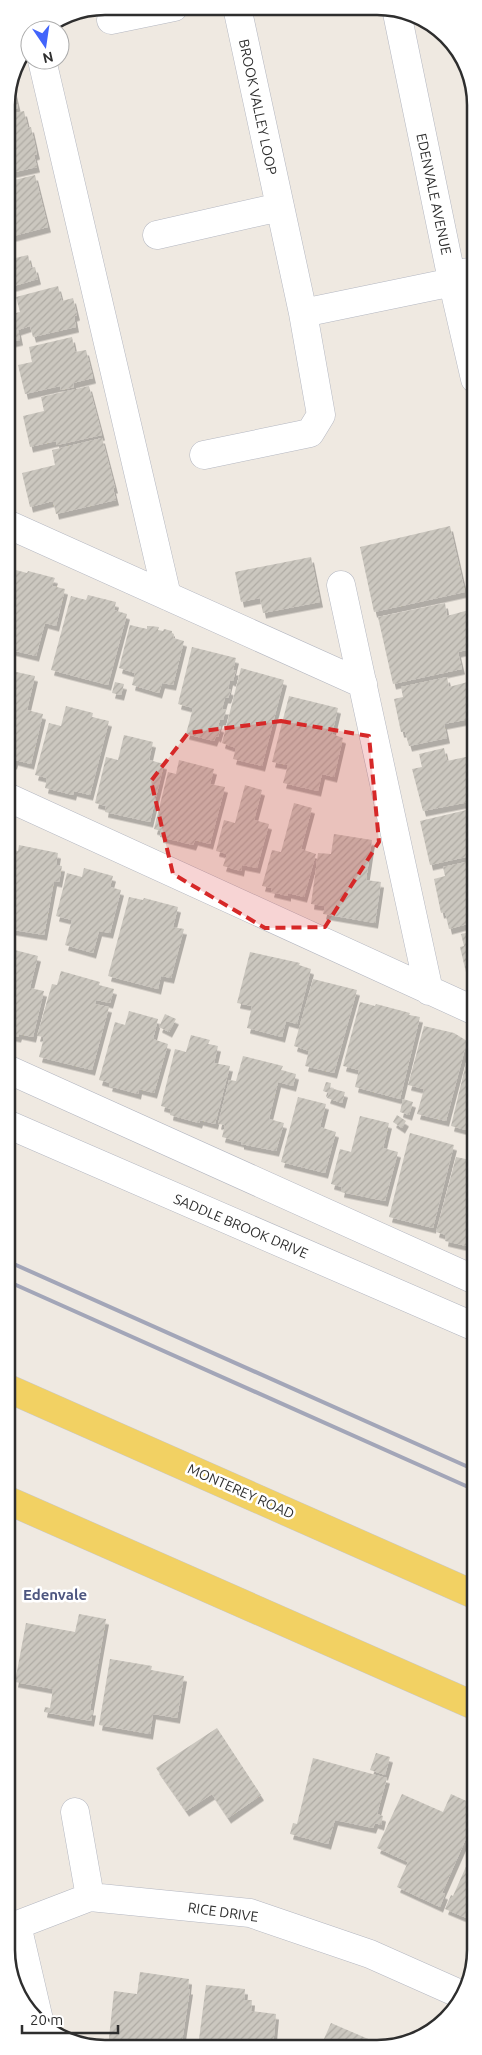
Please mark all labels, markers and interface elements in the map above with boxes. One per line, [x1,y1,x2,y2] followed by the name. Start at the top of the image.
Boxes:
[20,20,70,70] north arrow
[236,38,280,176] street label: BROOK VALLEY LOOP
[41,49,55,67] text: N
[413,132,455,256] street label: EDENVALE AVENUE
[171,1190,311,1262] street label: SADDLE BROOK DRIVE
[185,1460,297,1522] street label: MONTEREY ROAD
[23,1586,87,1603] district label: Edenvale
[187,1899,259,1925] street label: RICE DRIVE
[22,2002,119,2034] scale bar
[30,2011,63,2028] text: 20 m

